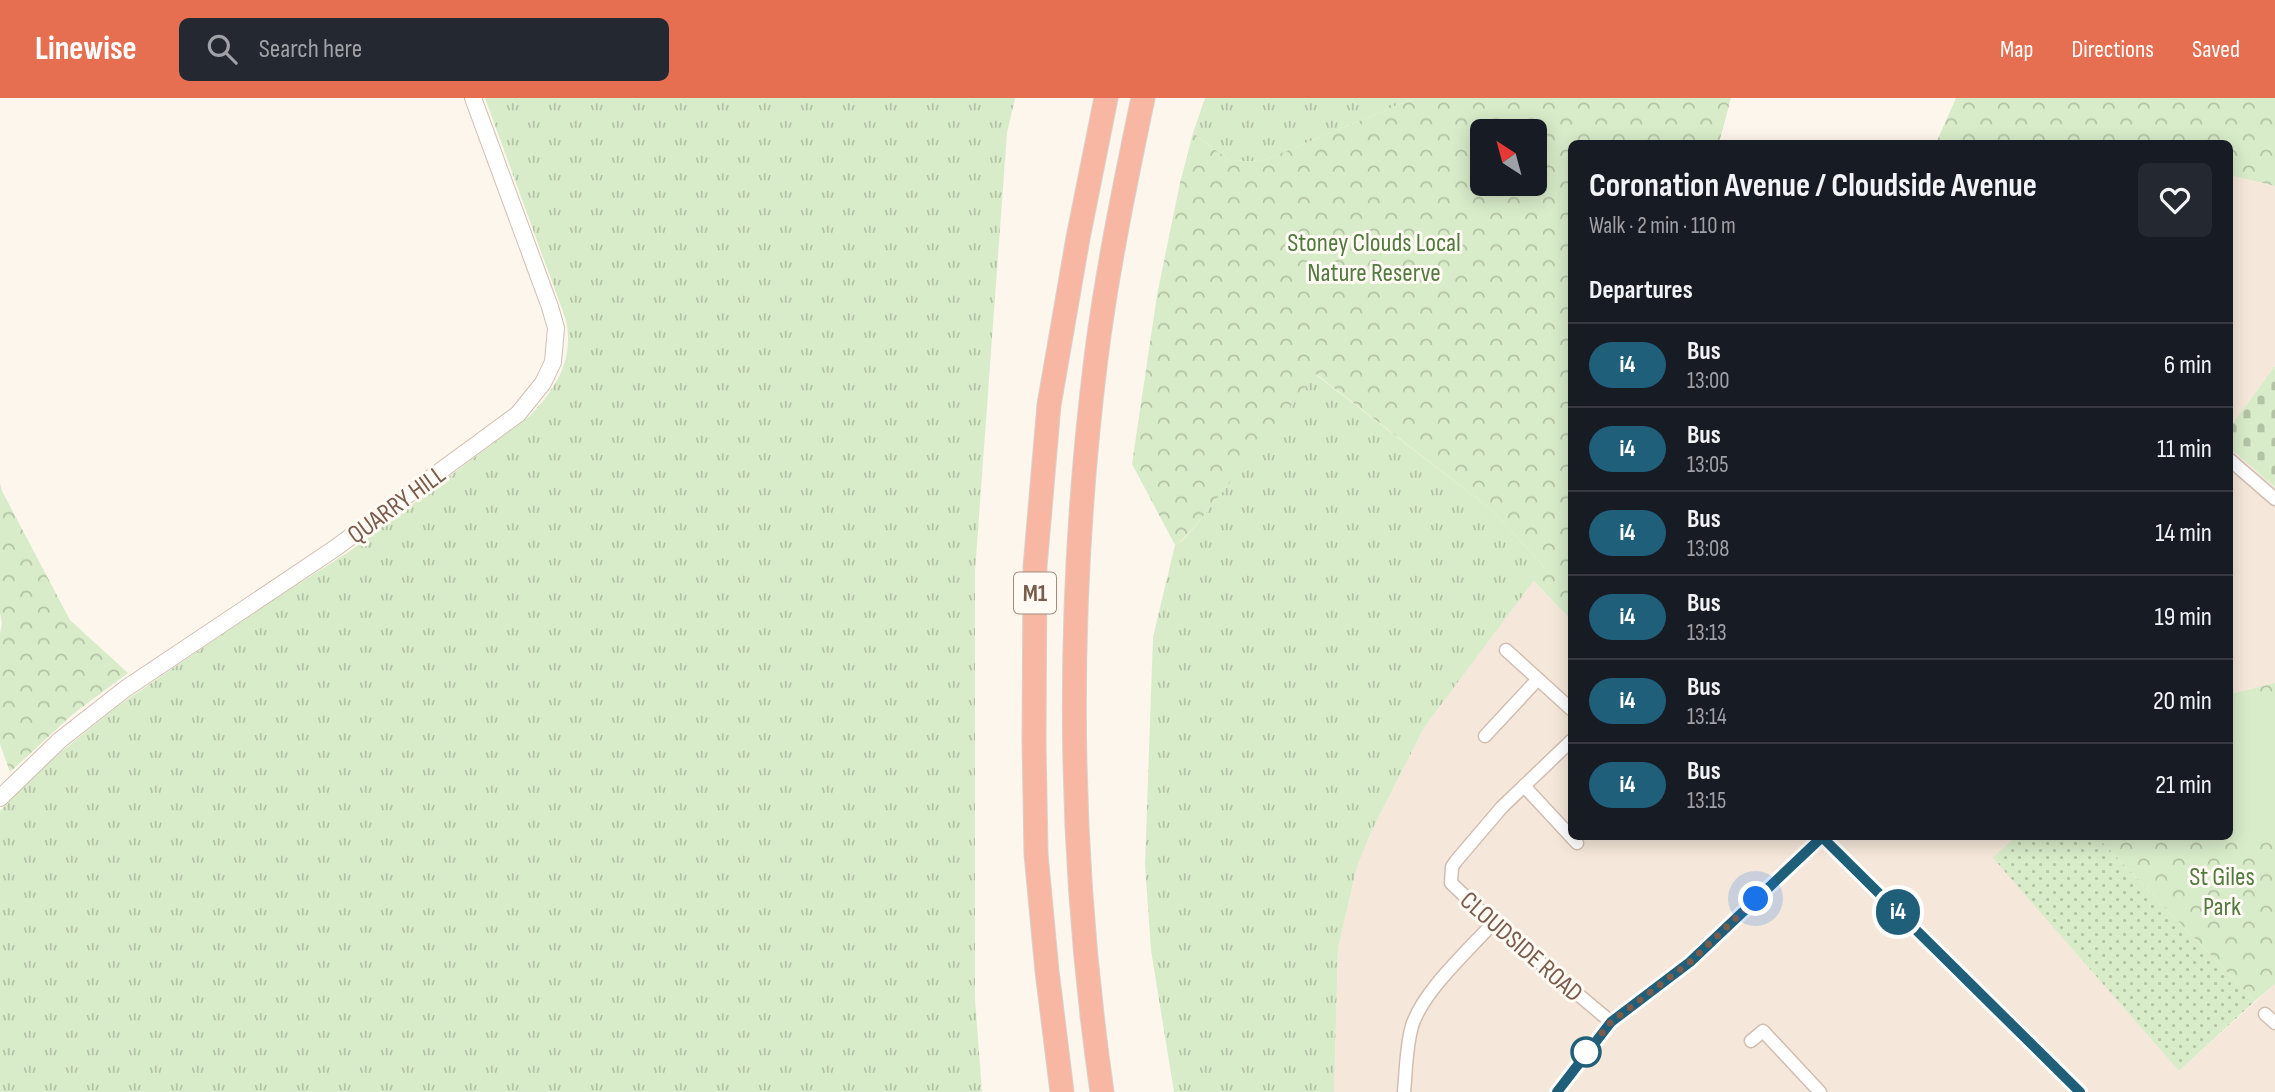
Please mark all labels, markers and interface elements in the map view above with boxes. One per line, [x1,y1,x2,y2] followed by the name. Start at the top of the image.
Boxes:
[179,18,669,81] search box
[35,29,137,69] text: Linewise
[203,30,241,68] icon: search
[259,34,362,65] text: Search here
[2000,35,2033,64] text: Map
[2071,35,2154,64] text: Directions
[2192,35,2240,64] text: Saved
[1470,119,1547,196] north arrow
[1470,119,1547,196] map controls
[2138,163,2212,237] button: heart
[1589,166,2037,206] text: Coronation Avenue / Cloudside Avenue
[1589,212,1736,240] text: Walk · 2 min · 110 m
[1287,228,1461,289] park label: Stoney Clouds Local Nature Reserve
[1589,275,1693,306] text: Departures
[1687,336,1721,367] text: Bus
[1619,350,1636,379] text: i4
[2164,350,2212,381] text: 6 min
[1687,367,1730,395] text: 13:00
[1687,420,1721,451] text: Bus
[1619,434,1636,463] text: i4
[2157,434,2212,465] text: 11 min
[1687,451,1729,479] text: 13:05
[342,459,452,551] street label: QUARRY HILL
[1687,504,1721,535] text: Bus
[1619,518,1636,547] text: i4
[2155,518,2212,549] text: 14 min
[1687,535,1729,563] text: 13:08
[1014,572,1056,614] road number: M1
[1687,588,1721,619] text: Bus
[1619,602,1636,631] text: i4
[2155,602,2212,633] text: 19 min
[1687,619,1727,647] text: 13:13
[1687,672,1721,703] text: Bus
[1619,686,1636,715] text: i4
[2153,686,2212,717] text: 20 min
[1687,703,1727,731] text: 13:14
[1687,756,1721,787] text: Bus
[1619,770,1636,799] text: i4
[2155,770,2212,801] text: 21 min
[1687,787,1726,815] text: 13:15
[2189,862,2255,923] park label: St Giles Park
[1738,881,1773,916] your location
[1453,885,1589,1009] street label: CLOUDSIDE ROAD
[1867,889,1930,935] line badge: i4
[1890,897,1906,926] text: i4
[1571,1037,1601,1067] unlabelled marker

